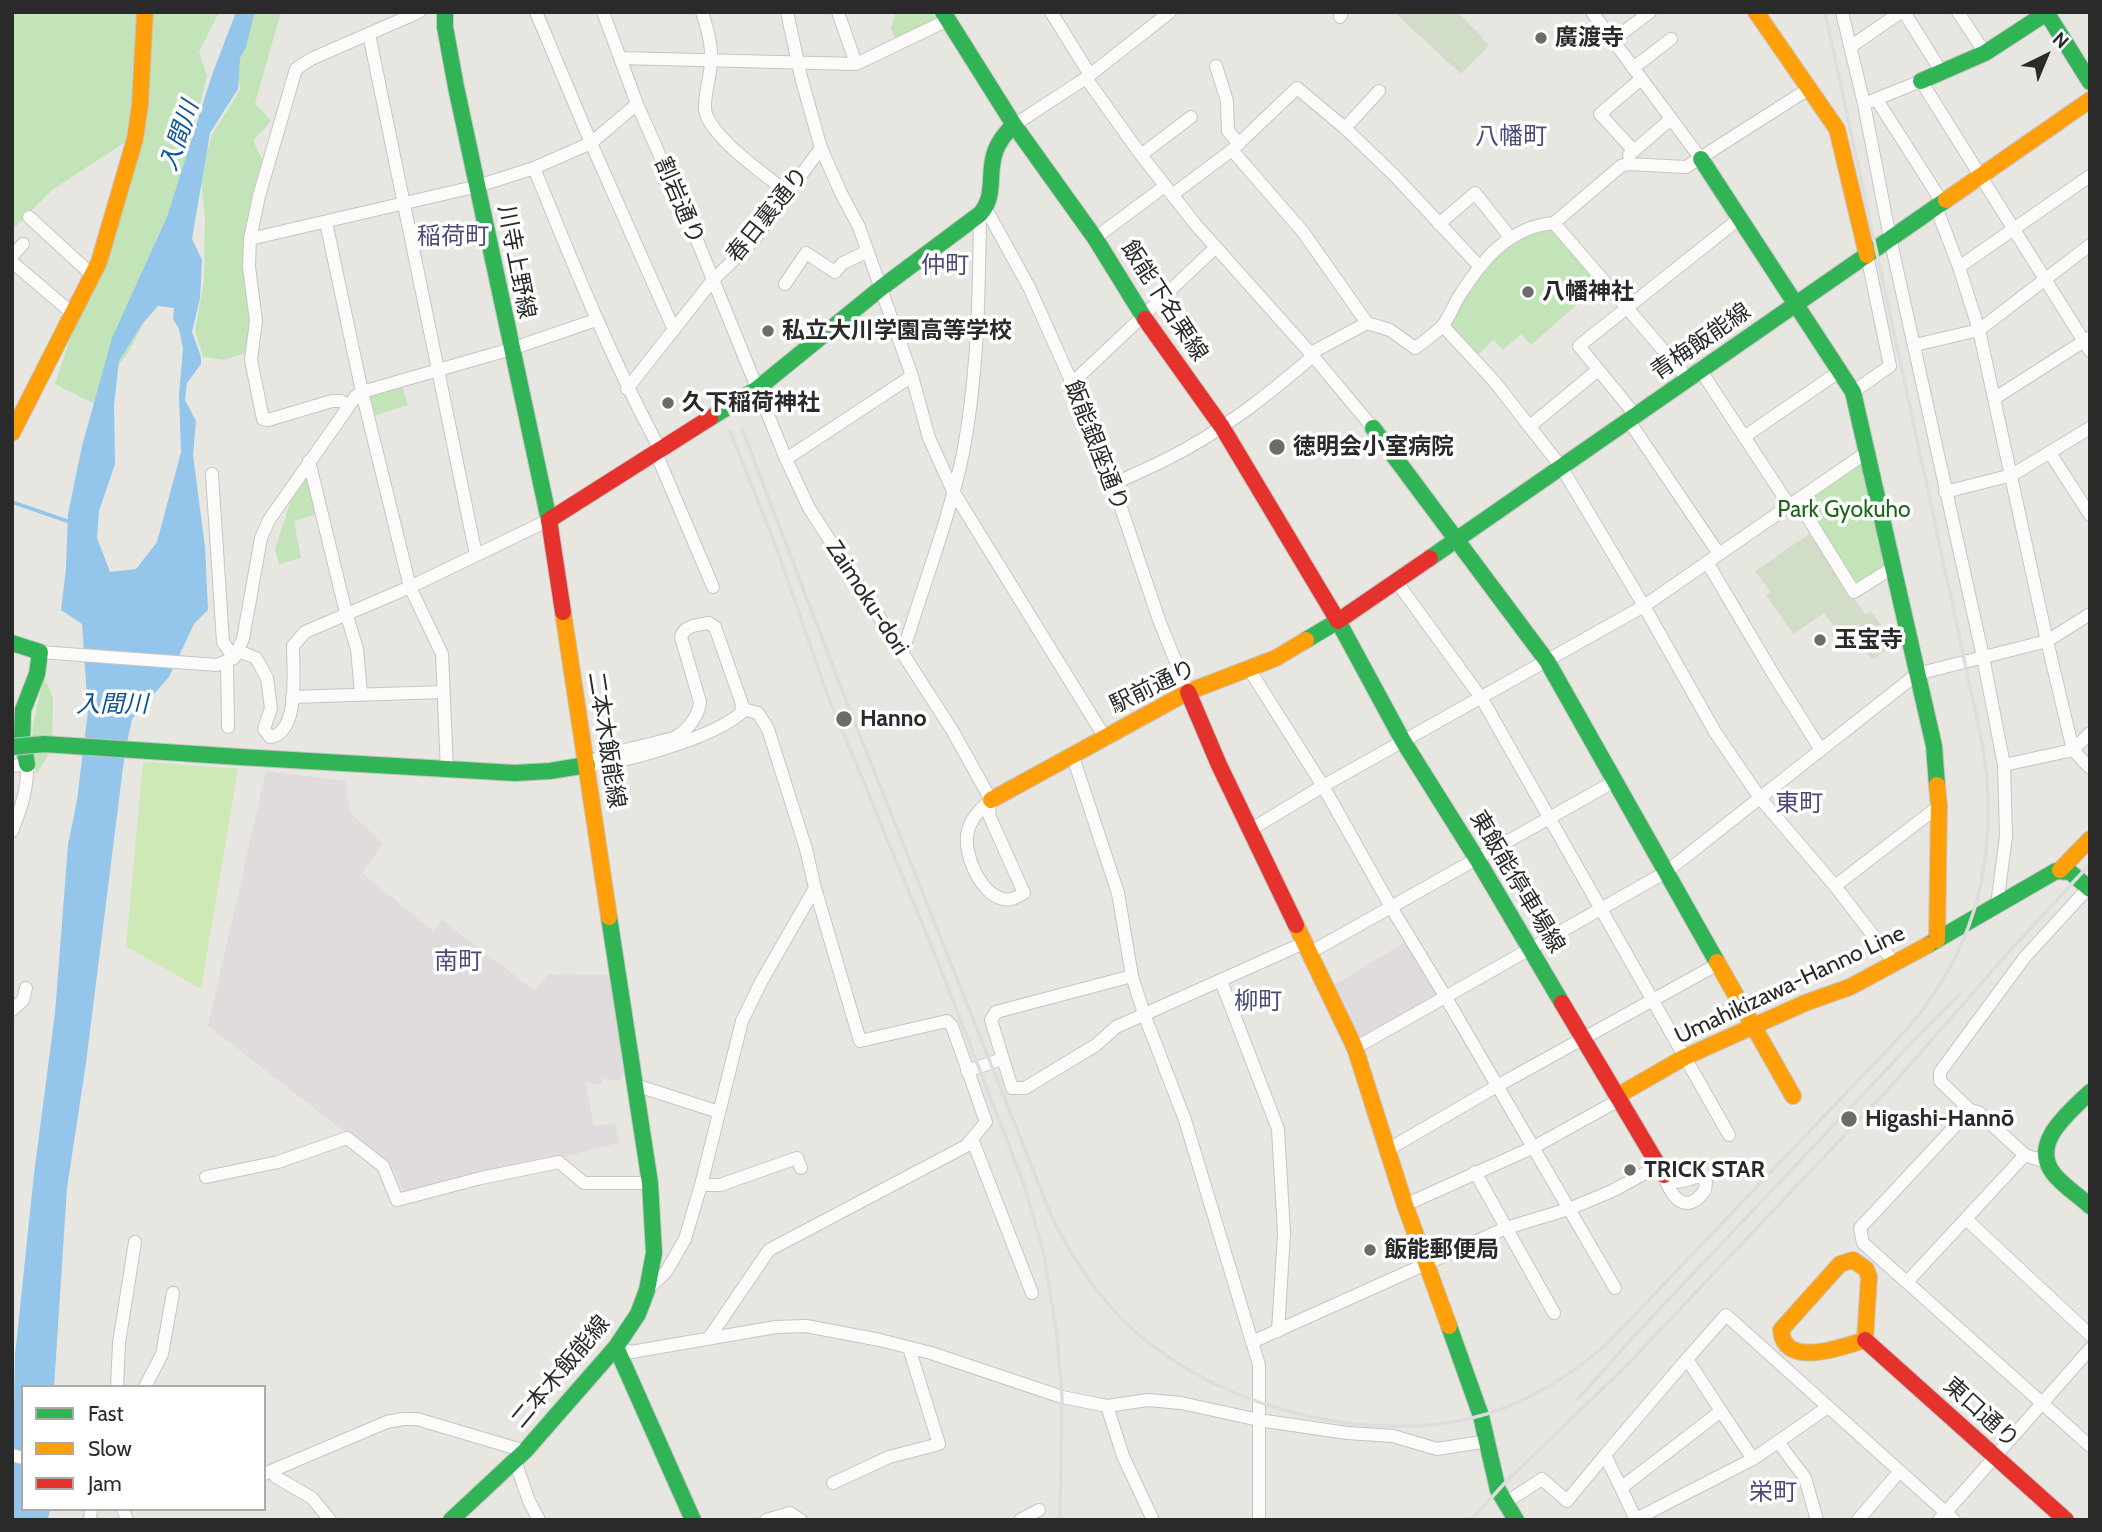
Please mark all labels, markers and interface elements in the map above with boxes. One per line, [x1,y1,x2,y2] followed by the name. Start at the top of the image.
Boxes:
[2011,21,2081,91] north arrow
[1555,24,1624,52] place label: 廣渡寺
[2048,27,2073,53] text: N
[1533,30,1549,46] marker: 廣渡寺
[155,97,205,175] water label: 入間川
[1475,123,1547,151] district label: 八幡町
[648,153,710,249] street label: 割岩通り
[721,162,815,268] street label: 春日裏通り
[491,203,541,321] street label: 川寺上野線
[417,223,489,251] district label: 稲荷町
[1115,236,1213,366] street label: 飯能下名栗線
[921,252,969,280] district label: 仲町
[1542,278,1634,306] place label: 八幡神社
[1520,284,1536,300] marker: 八幡神社
[1646,298,1756,386] street label: 青梅飯能線
[782,317,1012,345] place label: 私立大川学園高等学校
[760,323,776,339] marker: 私立大川学園高等学校
[1058,377,1134,515] street label: 飯能銀座通り
[682,389,820,417] place label: 久下稲荷神社
[660,395,676,411] marker: 久下稲荷神社
[1293,433,1454,461] place label: 徳明会小室病院
[1267,437,1287,457] marker: 徳明会小室病院
[1777,496,1911,524] park label: Park Gyokuho
[820,536,914,660] street label: Zaimoku-dori
[1834,626,1903,654] place label: 玉宝寺
[1812,632,1828,648] marker: 玉宝寺
[1106,654,1200,720] street label: 駅前通り
[582,670,630,810] street label: 二本木飯能線
[76,691,148,719] water label: 入間川
[860,705,927,733] place label: Hanno
[834,709,854,729] marker: Hanno
[1775,790,1823,818] district label: 東町
[1464,806,1570,958] street label: 東飯能停車場線
[1671,920,1909,1050] street label: Umahikizawa-Hanno Line
[434,948,482,976] district label: 南町
[1234,988,1282,1016] district label: 柳町
[1865,1105,2014,1133] place label: Higashi-Hannō
[1839,1109,1859,1129] marker: Higashi-Hannō
[1644,1156,1765,1184] place label: TRICK STAR
[1622,1162,1638,1178] marker: TRICK STAR
[1384,1236,1499,1264] place label: 飯能郵便局
[1362,1242,1378,1258] marker: 飯能郵便局
[506,1310,616,1434] street label: 二本木飯能線
[1938,1372,2024,1454] street label: 東口通り
[21,1385,266,1511] legend
[88,1401,124,1426] text: Fast
[88,1436,132,1461] text: Slow
[88,1471,122,1496] text: Jam
[1749,1479,1797,1507] district label: 栄町

